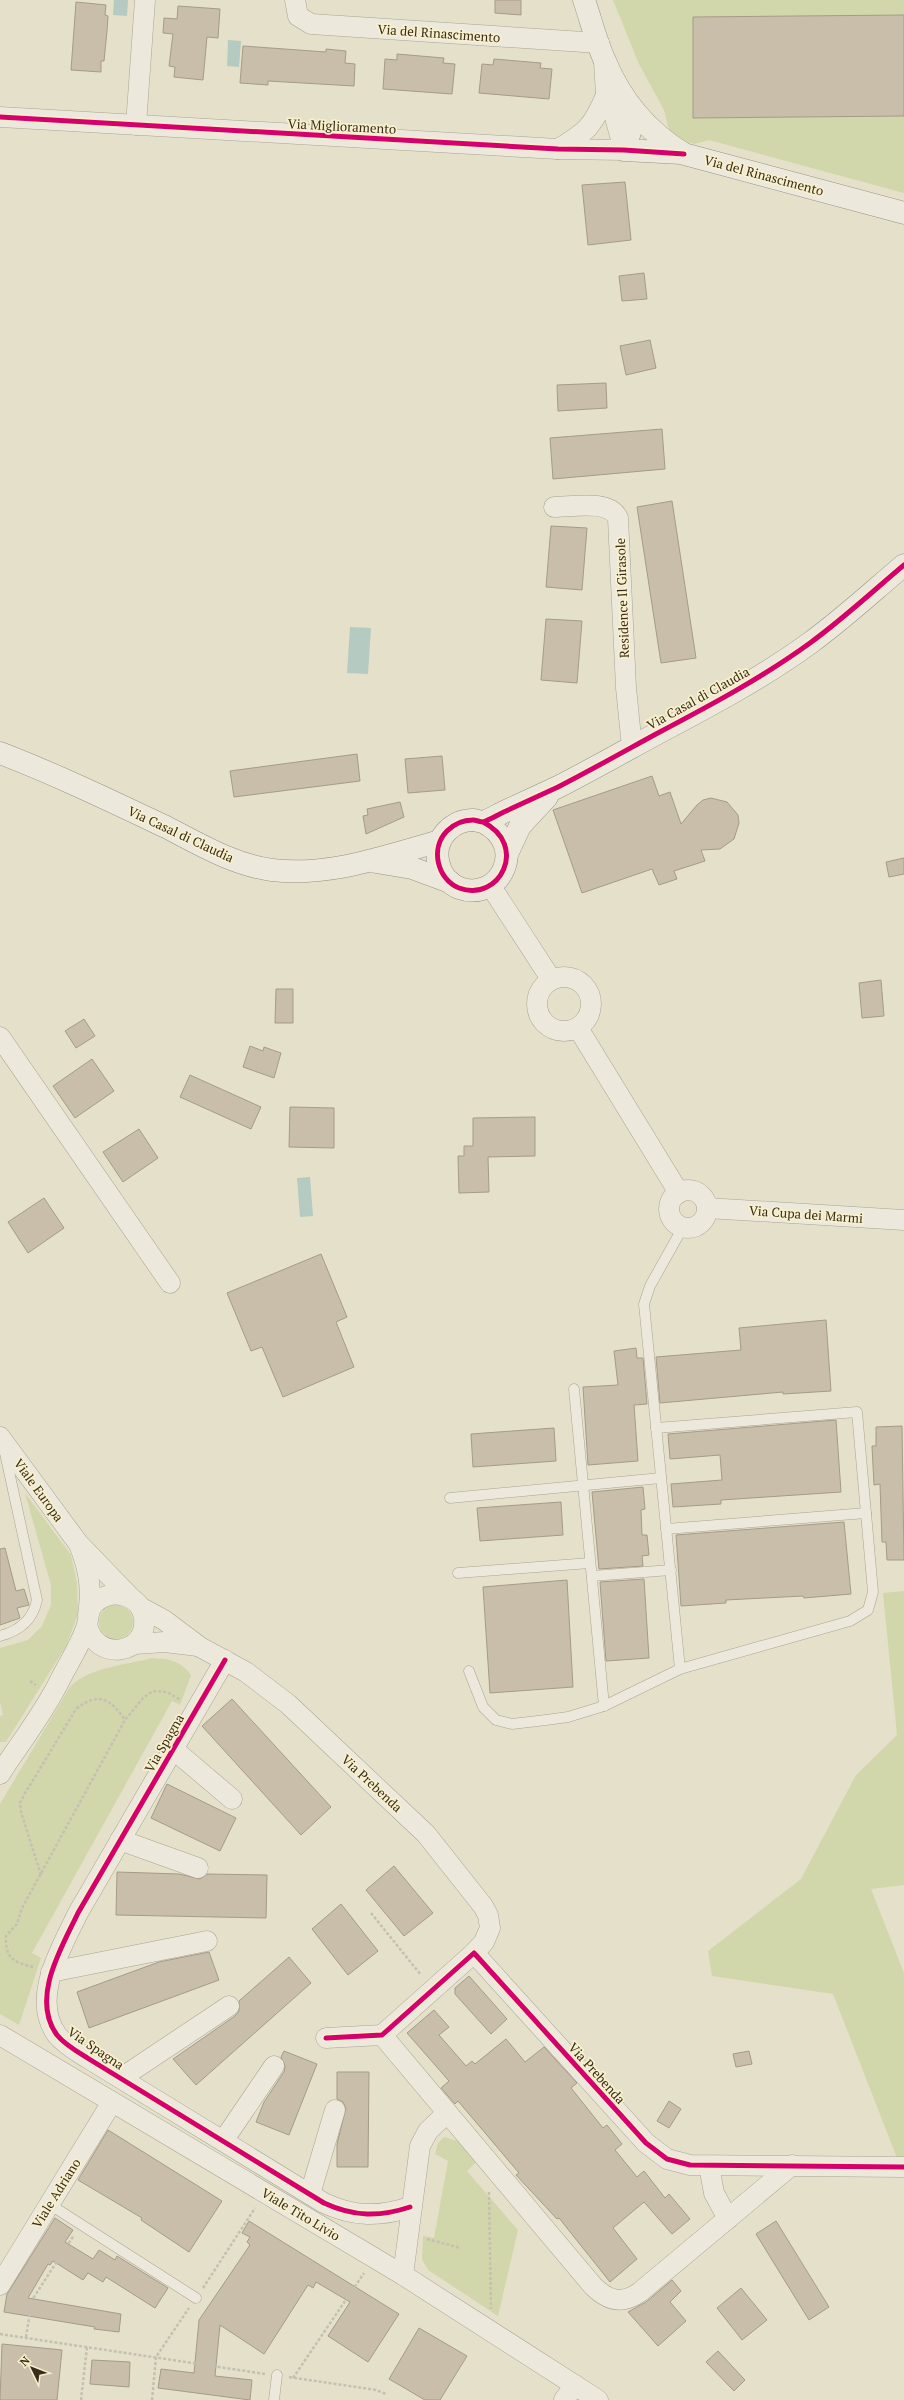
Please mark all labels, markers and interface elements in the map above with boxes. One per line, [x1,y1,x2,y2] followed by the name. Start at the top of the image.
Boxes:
[377,20,501,46] street label: Via del Rinascimento
[287,114,397,138] street label: Via Miglioramento
[702,150,826,200] street label: Via del Rinascimento
[611,537,633,659] street label: Residence Il Girasole
[643,662,753,734] street label: Via Casal di Claudia
[125,802,237,867] street label: Via Casal di Claudia
[748,1201,864,1227] street label: Via Cupa dei Marmi
[10,1455,68,1526] street label: Viale Europa
[140,1710,188,1775] street label: Via Spagna
[338,1750,407,1816] street label: Via Prebenda
[64,2022,128,2074] street label: Via Spagna
[565,2038,630,2108] street label: Via Prebenda
[27,2155,85,2231] street label: Viale Adriano
[258,2183,344,2245] street label: Viale Tito Livio
[12,2348,52,2388] north arrow
[17,2353,33,2369] text: N

